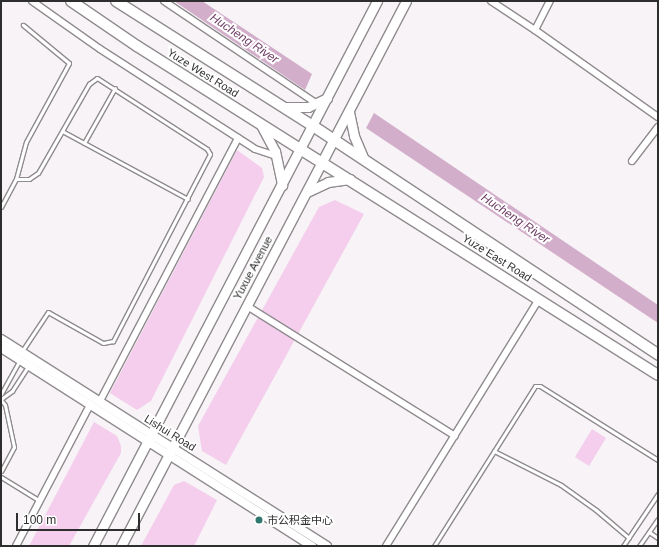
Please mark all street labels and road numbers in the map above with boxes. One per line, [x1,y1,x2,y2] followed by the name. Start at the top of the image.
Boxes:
[165,46,241,100] street label: Yuze West Road
[460,232,534,284] street label: Yuze East Road
[231,234,275,302] street label: Yuxue Avenue
[142,412,198,454] street label: Lishui Road

